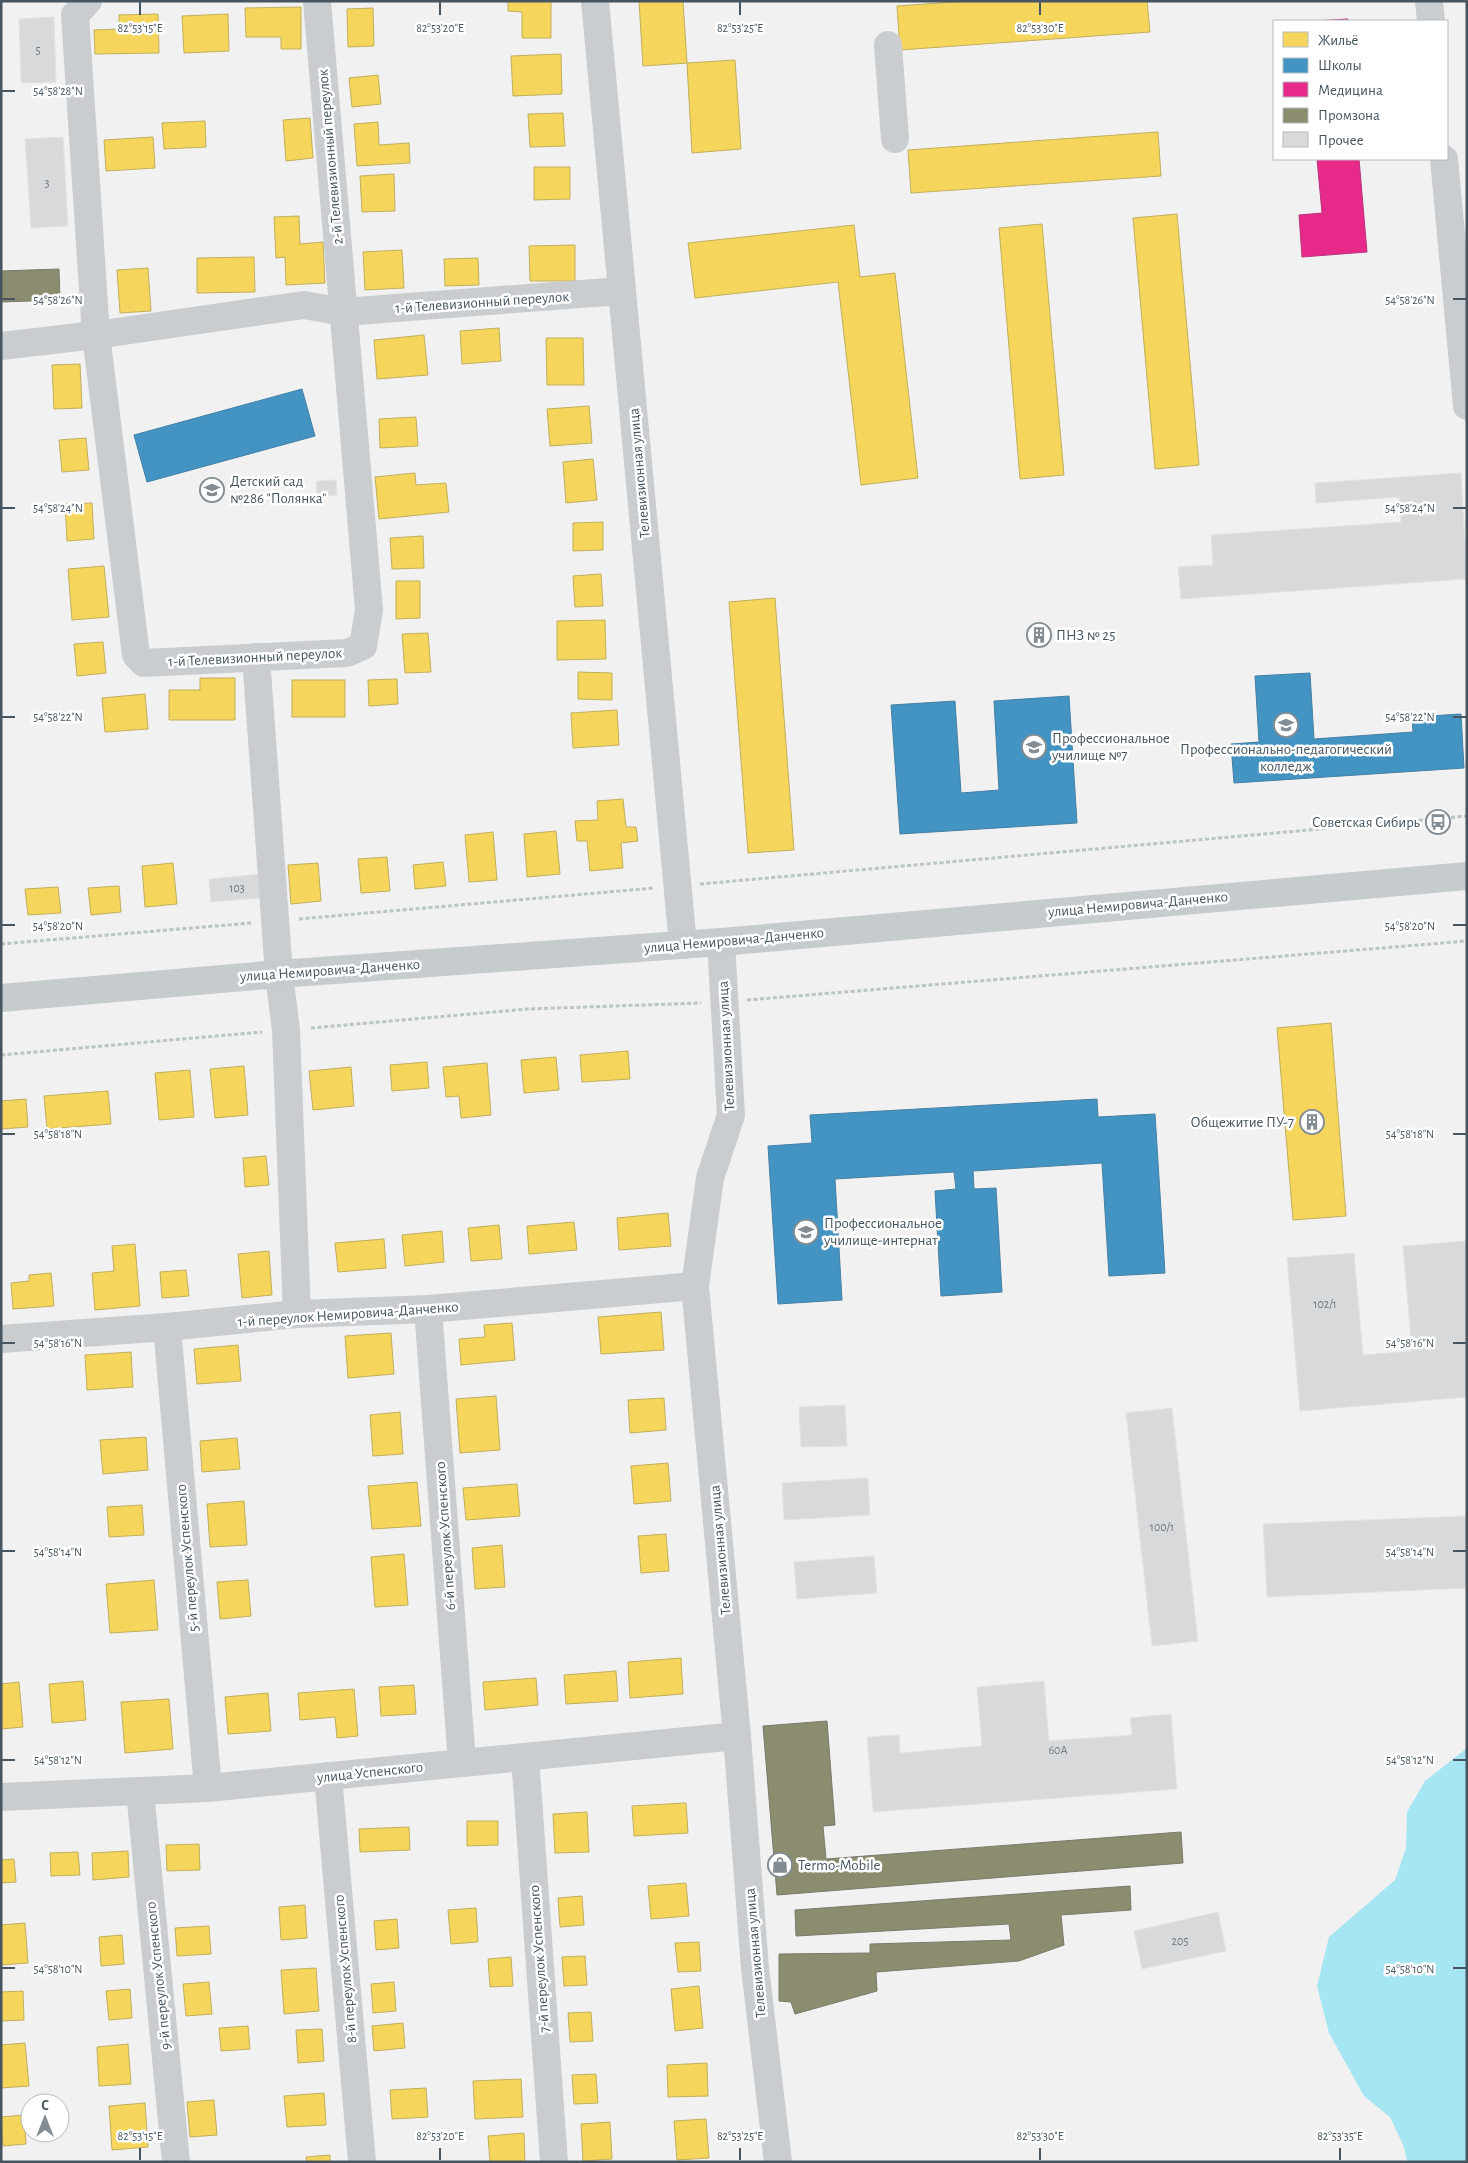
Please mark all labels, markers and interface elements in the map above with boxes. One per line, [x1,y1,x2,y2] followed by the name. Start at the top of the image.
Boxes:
[1273,20,1448,160] legend
[118,22,163,34] text: 82°53'15"E
[416,22,464,34] text: 82°53'20"E
[717,22,763,34] text: 82°53'25"E
[1016,22,1064,34] text: 82°53'30"E
[1318,33,1358,48] text: Жильё
[35,44,41,56] house number: 5
[1318,58,1362,73] text: Школы
[315,69,346,245] street label: 2-й Телевизионный переулок
[1318,83,1383,98] text: Медицина
[33,85,83,97] text: 54°58'28"N
[1318,108,1380,123] text: Промзона
[1318,133,1364,148] text: Прочее
[45,177,50,189] house number: 3
[395,289,570,316] street label: 1-й Телевизионный переулок
[33,294,83,306] text: 54°58'26"N
[1385,294,1435,306] text: 54°58'26"N
[626,407,653,538] street label: Телевизионная улица
[230,474,326,506] place label: Детский сад №286 "Полянка"
[199,477,225,503] school or university icon: Детский сад №286 "Полянка"
[33,502,83,514] text: 54°58'24"N
[1385,502,1435,514] text: 54°58'24"N
[1026,622,1052,648] building icon: ПНЗ № 25
[1056,628,1115,643] place label: ПНЗ № 25
[168,645,343,670] street label: 1-й Телевизионный переулок
[33,711,83,723] text: 54°58'22"N
[1385,711,1435,723] text: 54°58'22"N
[1273,712,1299,738] school or university icon: Профессионально-педагогический колледж
[1051,731,1170,763] place label: Профессиональное училище №7
[1021,734,1047,760] school or university icon: Профессиональное училище №7
[1180,742,1392,774] place label: Профессионально-педагогический колледж
[1425,809,1451,835] bus stop icon: Советская Сибирь
[1312,815,1421,830] place label: Советская Сибирь
[229,882,245,894] house number: 103
[1047,889,1229,920] street label: улица Немировича-Данченко
[33,920,83,932] text: 54°58'20"N
[1385,920,1435,932] text: 54°58'20"N
[643,925,825,956] street label: улица Немировича-Данченко
[239,957,421,984] street label: улица Немировича-Данченко
[716,980,737,1111] street label: Телевизионная улица
[1299,1109,1325,1135] building icon: Общежитие ПУ-7
[1190,1115,1294,1130] place label: Общежитие ПУ-7
[34,1128,82,1140] text: 54°58'18"N
[1386,1128,1434,1140] text: 54°58'18"N
[823,1216,942,1248] place label: Профессиональное училище-интернат
[793,1219,819,1245] school or university icon: Профессиональное училище-интернат
[1313,1298,1337,1310] house number: 102/1
[237,1299,459,1330] street label: 1-й переулок Немировича-Данченко
[34,1337,82,1349] text: 54°58'16"N
[1386,1337,1434,1349] text: 54°58'16"N
[433,1461,458,1611] street label: 6-й переулок Успенского
[174,1483,201,1632] street label: 5-й переулок Успенского
[707,1484,734,1615] street label: Телевизионная улица
[1150,1521,1174,1533] house number: 100/1
[34,1546,82,1558] text: 54°58'14"N
[1386,1546,1434,1558] text: 54°58'14"N
[1048,1744,1068,1756] house number: 60А
[34,1754,82,1766] text: 54°58'12"N
[1386,1754,1434,1766] text: 54°58'12"N
[315,1759,424,1786] street label: улица Успенского
[767,1852,793,1878] shop icon: Termo-Mobile
[798,1858,881,1873] place label: Termo-Mobile
[527,1884,552,2033] street label: 7-й переулок Успенского
[742,1887,769,2018] street label: Телевизионная улица
[332,1894,359,2044] street label: 8-й переулок Успенского
[143,1901,174,2051] street label: 9-й переулок Успенского
[1172,1935,1188,1947] house number: 205
[33,1963,83,1975] text: 54°58'10"N
[1385,1963,1435,1975] text: 54°58'10"N
[20,2093,70,2143] north arrow
[41,2099,49,2113] text: С
[118,2130,163,2142] text: 82°53'15"E
[416,2130,464,2142] text: 82°53'20"E
[717,2130,763,2142] text: 82°53'25"E
[1016,2130,1064,2142] text: 82°53'30"E
[1317,2130,1363,2142] text: 82°53'35"E

